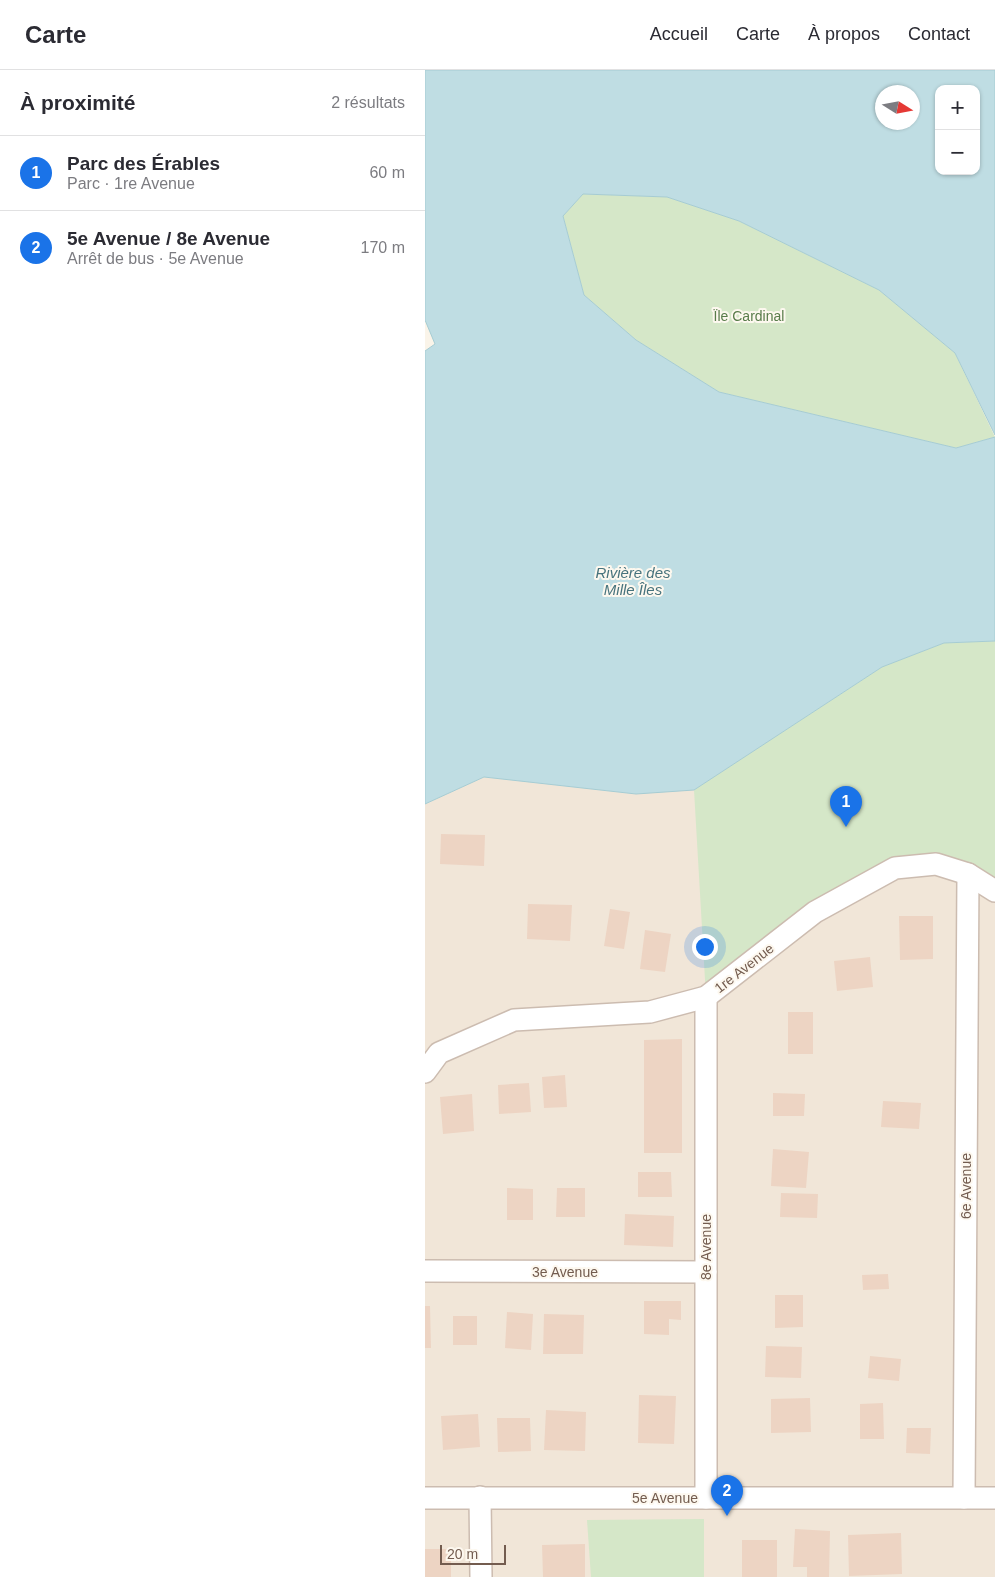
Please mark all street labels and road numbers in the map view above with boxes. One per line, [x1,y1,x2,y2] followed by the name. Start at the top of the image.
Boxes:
[711,940,777,996] street label: 1re Avenue
[958,1153,974,1219] street label: 6e Avenue
[698,1214,714,1280] street label: 8e Avenue
[532,1264,598,1280] street label: 3e Avenue
[632,1490,698,1506] street label: 5e Avenue

